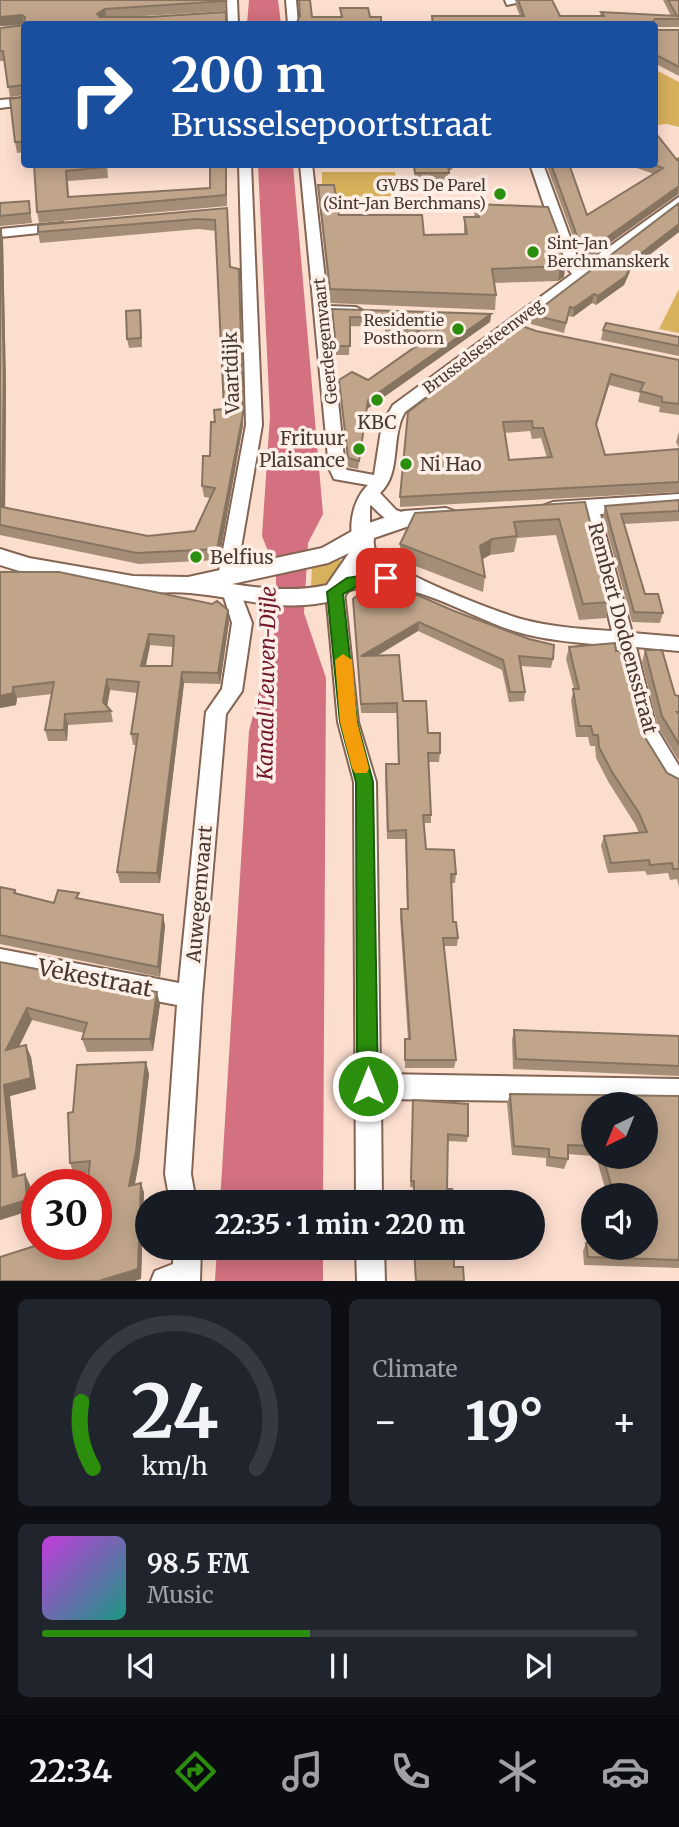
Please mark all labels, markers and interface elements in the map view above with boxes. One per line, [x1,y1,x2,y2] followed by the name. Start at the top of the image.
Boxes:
[171,44,325,105] text: 200 m
[56,49,147,140] icon: right
[171,105,492,145] text: Brusselsepoortstraat
[323,175,486,213] place label: GVBS De Parel (Sint-Jan Berchmans)
[492,186,508,202] marker: GVBS De Parel (Sint-Jan Berchmans)
[547,233,670,271] place label: Sint-Jan Berchmanskerk
[525,244,541,260] marker: Sint-Jan Berchmanskerk
[308,276,342,405] street label: Geerdegemvaart
[419,294,548,398] street label: Brusselsesteenweg
[363,310,444,348] place label: Residentie Posthoorn
[450,321,466,337] marker: Residentie Posthoorn
[218,331,244,416] street label: Vaartdijk
[369,392,385,408] marker: KBC
[357,410,397,434] place label: KBC
[259,426,345,472] place label: Frituur Plaisance
[351,441,367,457] marker: Frituur Plaisance
[420,452,482,476] place label: Ni Hao
[398,456,414,472] marker: Ni Hao
[583,520,663,737] street label: Rembert Dodoensstraat
[210,545,274,569] place label: Belfius
[356,548,416,608] pin
[188,549,204,565] marker: Belfius
[367,559,405,597] icon: arrive
[251,586,282,781] water label: Kanaal Leuven-Dijle
[181,824,217,965] street label: Auwegemvaart
[34,952,155,1003] street label: Vekestraat
[331,1049,405,1123] position arrow
[581,1092,658,1169] north arrow
[581,1092,658,1260] map controls
[21,1169,112,1260] speed limit sign: 30
[581,1183,658,1260] button: sound
[215,1208,465,1241] text: 22:35 · 1 min · 220 m
[373,1354,458,1383] text: Climate
[130,1367,218,1459] text: 24
[465,1389,544,1454] text: 19°
[373,1398,398,1445] text: −
[612,1398,637,1445] text: +
[141,1450,207,1482] text: km/h
[147,1547,249,1580] text: 98.5 FM
[147,1580,214,1609] text: Music
[122,1647,160,1685] icon: previous
[320,1647,358,1685] icon: pause
[519,1647,557,1685] icon: next
[171,1747,220,1796] icon: directions
[278,1747,327,1796] icon: music
[386,1747,435,1796] icon: phone
[493,1747,542,1796] icon: climate
[601,1747,650,1796] icon: car
[29,1751,112,1791] text: 22:34

